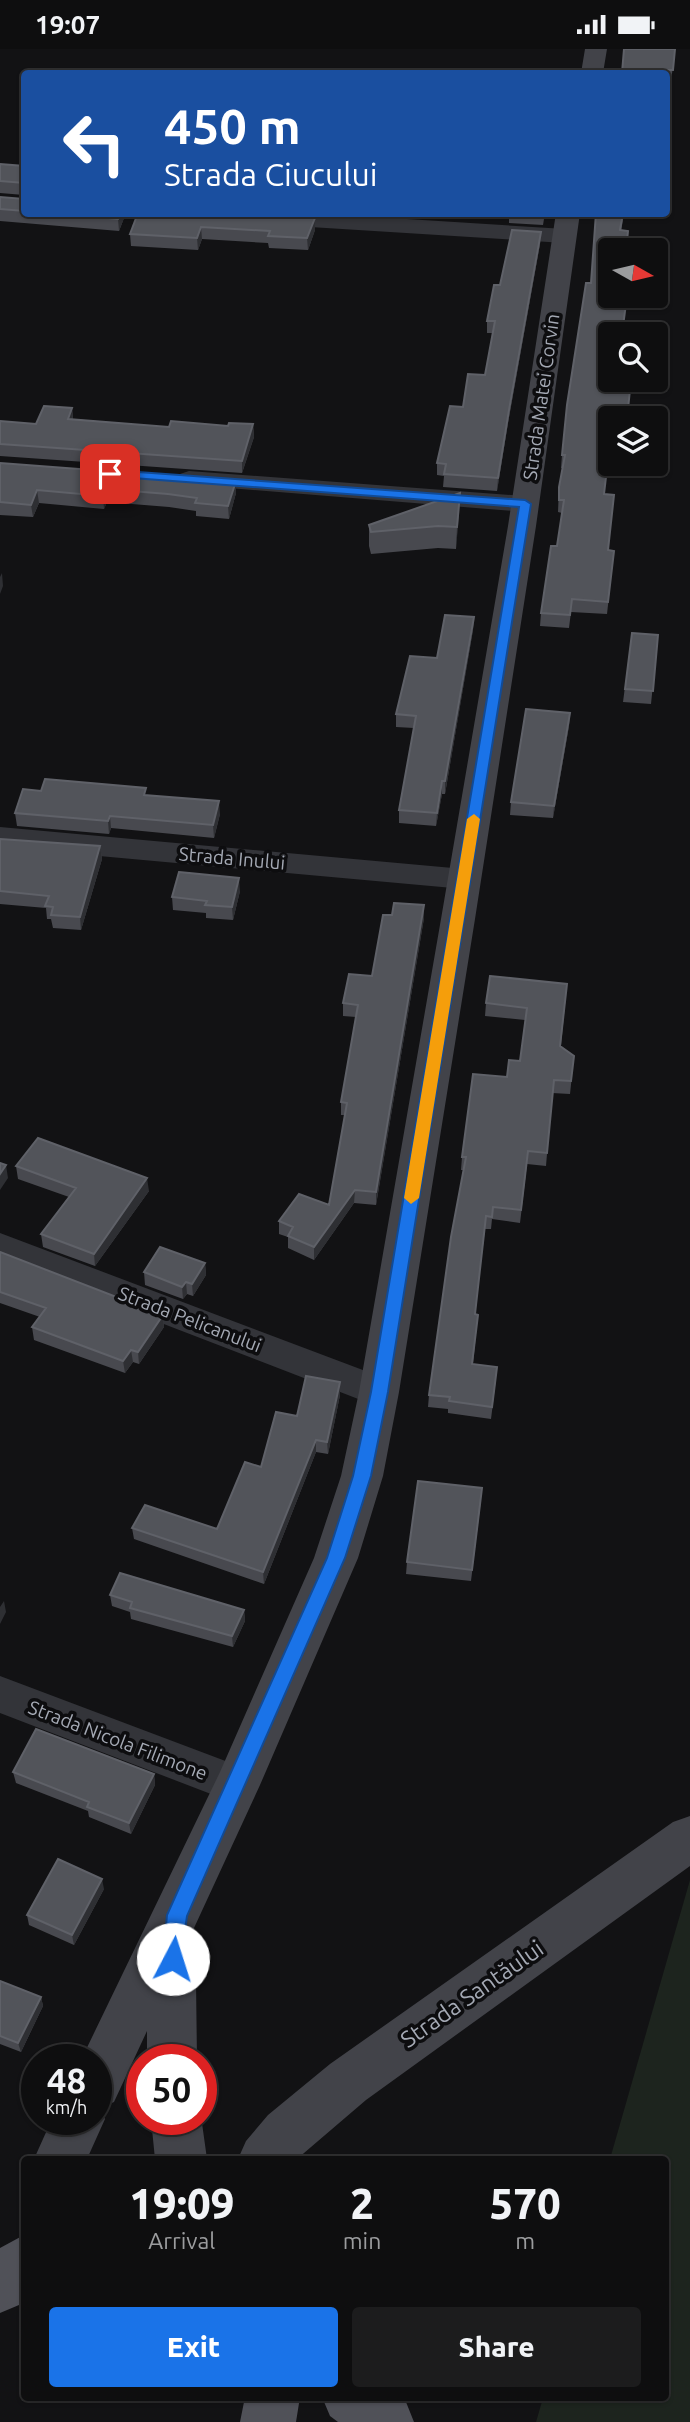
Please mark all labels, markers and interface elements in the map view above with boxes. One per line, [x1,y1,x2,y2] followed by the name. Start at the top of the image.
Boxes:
[35,10,100,39] text: 19:07
[49,98,140,189] icon: left
[164,98,301,153] text: 450 m
[164,156,378,192] text: Strada Ciucului
[598,238,668,308] north arrow
[598,238,668,476] map controls
[518,312,564,482] street label: Strada Matei Corvin
[598,322,668,392] button: search
[598,406,668,476] button: layers
[80,444,140,504] pin
[91,455,129,493] icon: arrive
[178,842,286,874] street label: Strada Inului
[115,1282,265,1356] street label: Strada Pelicanului
[25,1696,211,1784] street label: Strada Nicola Filimone
[136,1922,210,1996] position arrow
[396,1935,548,2052] street label: Strada Santăului
[126,2044,217,2135] speed limit sign: 50
[47,2060,86,2100] text: 48
[46,2097,87,2117] text: km/h
[129,2180,234,2227] text: 19:09
[350,2180,374,2227] text: 2
[490,2180,561,2227] text: 570
[148,2228,215,2253] text: Arrival
[343,2228,381,2253] text: min
[515,2228,535,2253] text: m
[49,2307,338,2387] button: Exit
[352,2307,641,2387] button: Share

